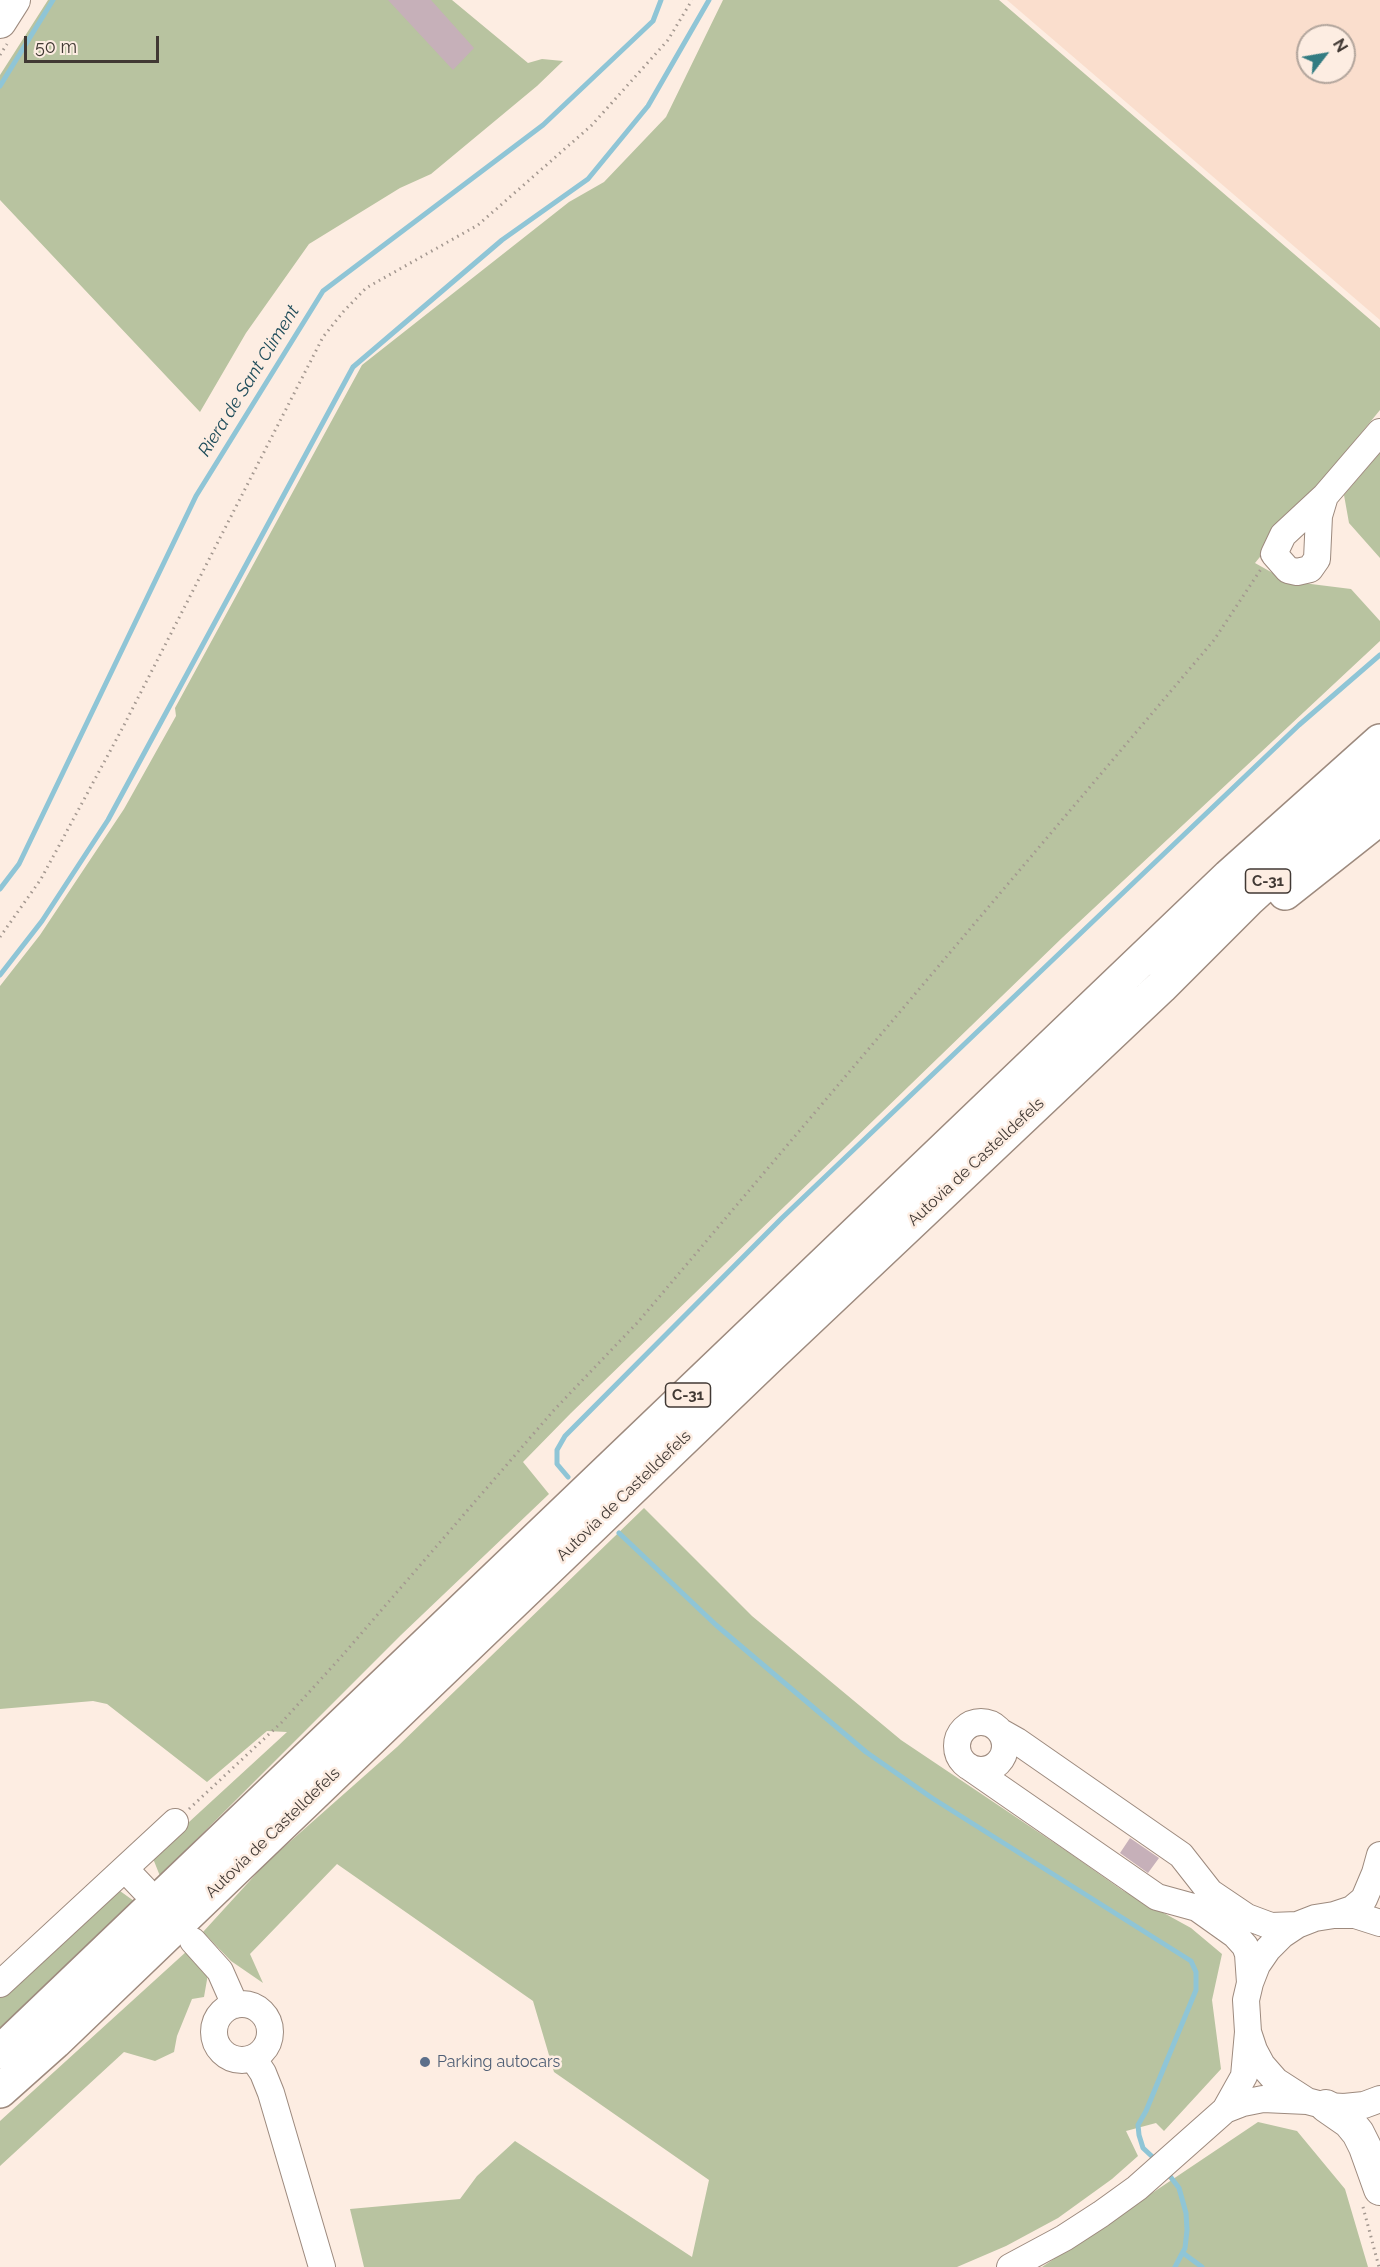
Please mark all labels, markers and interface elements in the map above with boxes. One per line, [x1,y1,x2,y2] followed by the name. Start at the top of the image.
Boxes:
[27,24,162,62] scale bar
[1296,24,1356,84] north arrow
[1329,35,1351,56] text: N
[35,36,77,57] text: 50 m
[194,302,304,460] water label: Riera de Sant Climent
[1246,869,1290,893] road number: C-31
[904,1094,1048,1230] street label: Autovia de Castelldefels
[666,1383,710,1407] road number: C-31
[553,1427,695,1565] street label: Autovia de Castelldefels
[202,1764,344,1902] street label: Autovia de Castelldefels
[437,2052,560,2072] place label: Parking autocars
[418,2055,432,2069] marker: Parking autocars

